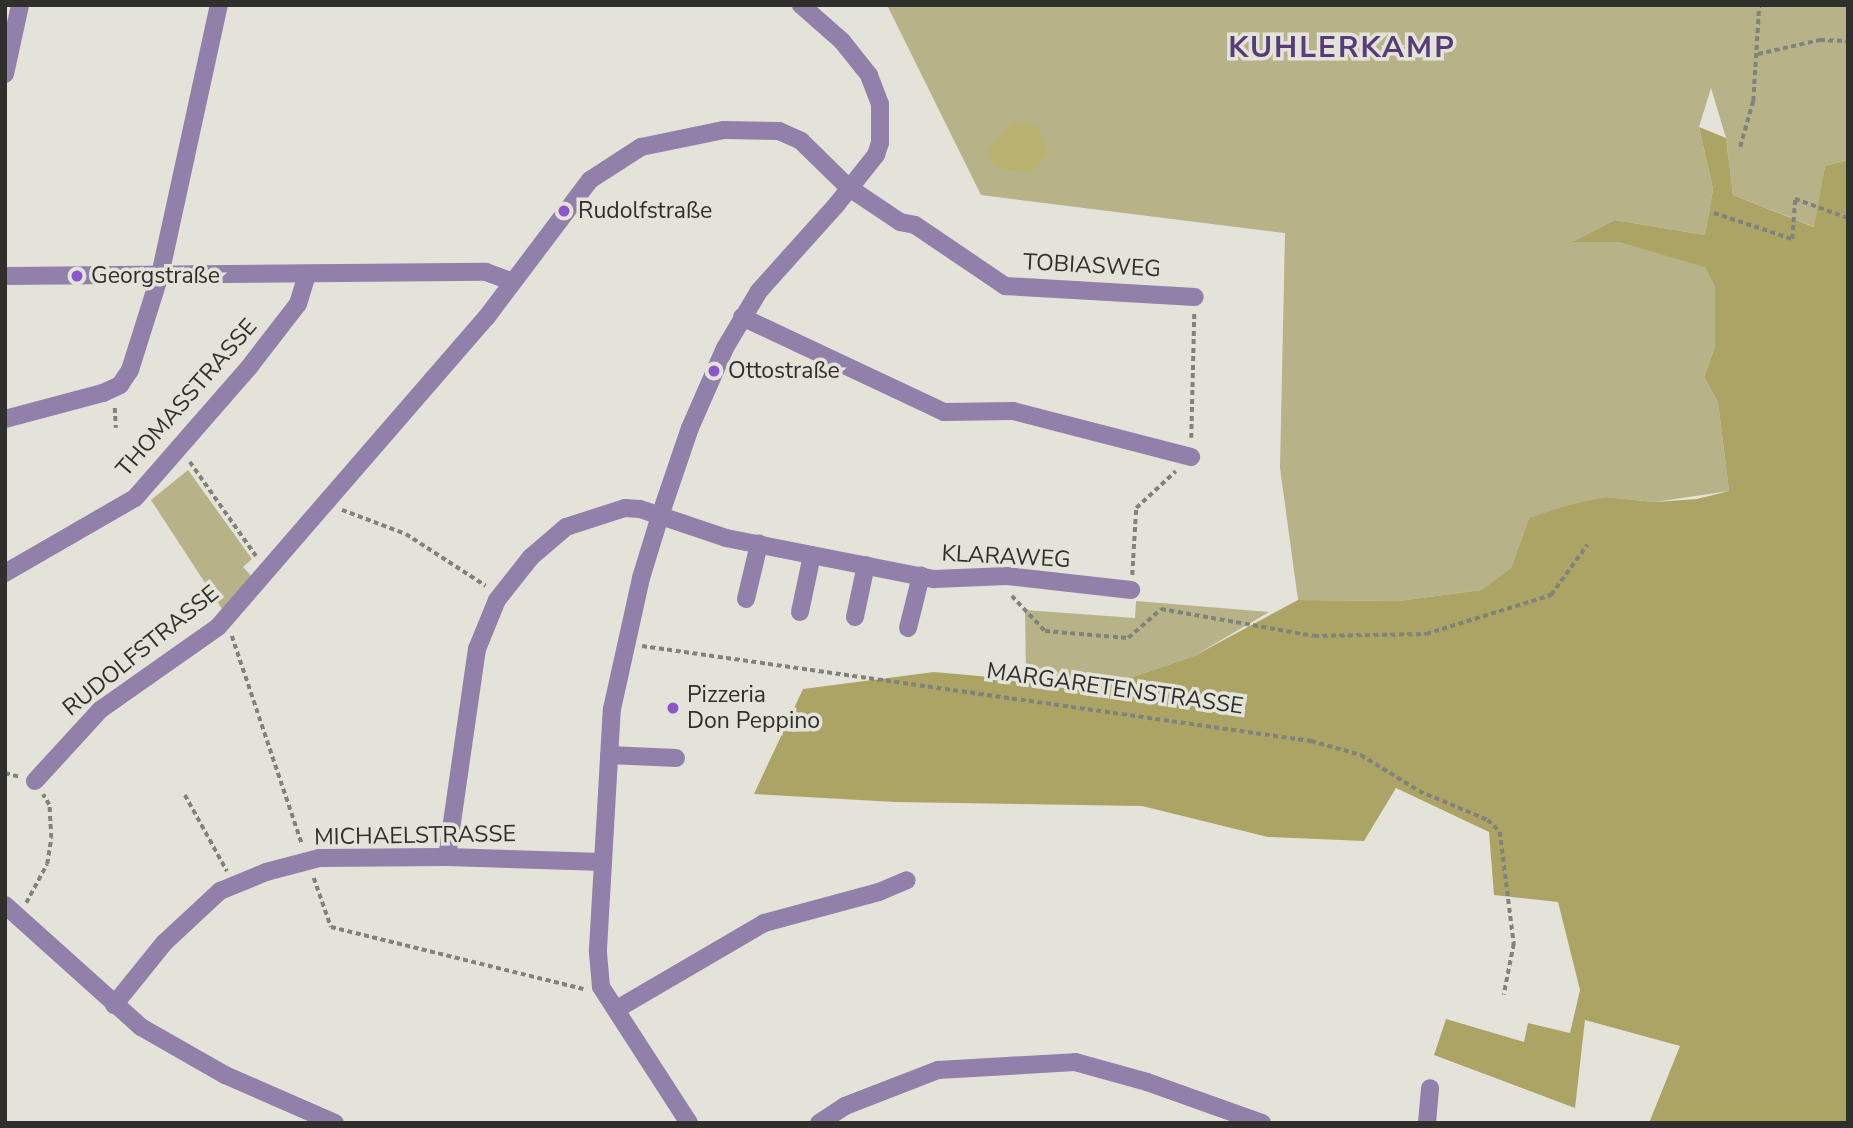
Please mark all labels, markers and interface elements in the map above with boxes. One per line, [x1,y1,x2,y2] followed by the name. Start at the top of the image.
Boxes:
[1230,30,1454,66] district label: KUHLERKAMP
[578,197,712,225] place label: Rudolfstraße
[556,203,572,219] marker: Rudolfstraße
[1022,249,1162,283] street label: TOBIASWEG
[91,262,220,290] place label: Georgstraße
[69,268,85,284] marker: Georgstraße
[111,313,263,483] street label: THOMASSTRASSE
[728,357,840,385] place label: Ottostraße
[706,363,722,379] marker: Ottostraße
[941,540,1071,574] street label: KLARAWEG
[58,580,224,722] street label: RUDOLFSTRASSE
[985,657,1245,721] street label: MARGARETENSTRASSE
[687,681,820,735] place label: Pizzeria Don Peppino
[665,700,681,716] marker: Pizzeria Don Peppino
[314,820,516,852] street label: MICHAELSTRASSE

